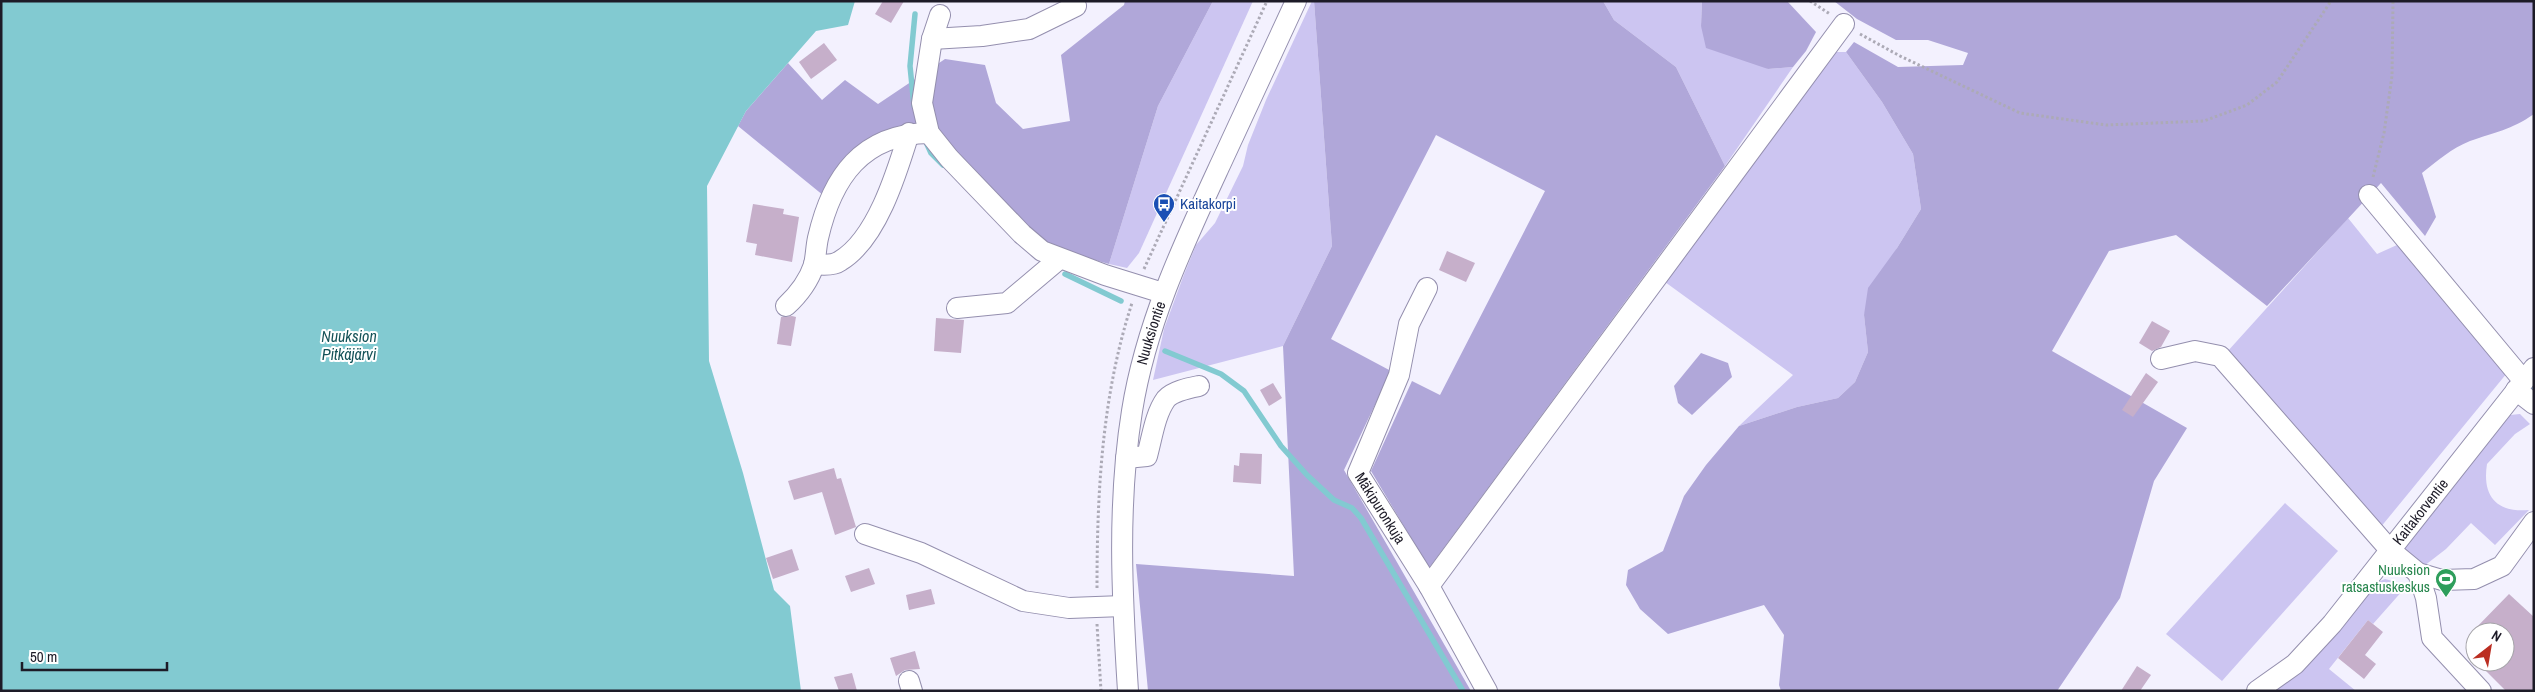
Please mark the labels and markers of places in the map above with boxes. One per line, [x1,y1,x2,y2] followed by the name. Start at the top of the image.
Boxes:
[1152,192,1176,223] bus stop icon: Kaitakorpi
[1180,193,1236,214] place label: Kaitakorpi
[2342,559,2430,597] place label: Nuuksion ratsastuskeskus
[2434,567,2458,598] sports icon: Nuuksion ratsastuskeskus

